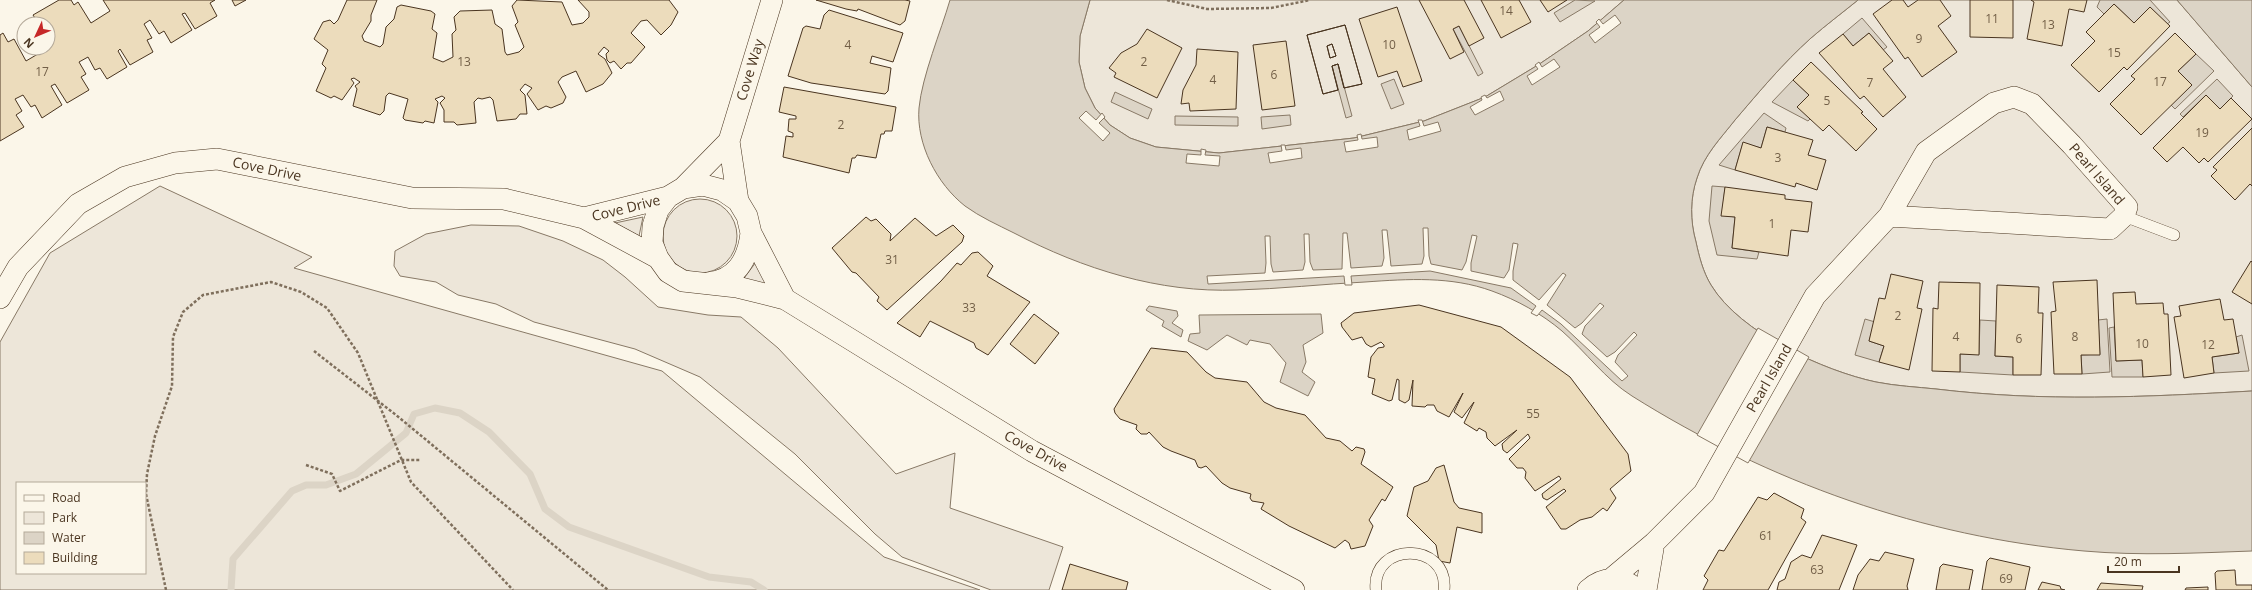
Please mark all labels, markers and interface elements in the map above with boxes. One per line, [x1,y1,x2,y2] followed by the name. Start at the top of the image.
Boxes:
[1499,2,1513,19] house number: 14
[1985,10,1999,27] house number: 11
[16,16,56,56] north arrow
[2041,16,2055,33] house number: 13
[1916,30,1923,47] house number: 9
[20,35,37,52] text: N
[731,36,768,103] street label: Cove Way
[845,36,852,53] house number: 4
[1382,36,1396,53] house number: 10
[2107,44,2121,61] house number: 15
[457,53,471,70] house number: 13
[1141,53,1148,70] house number: 2
[35,63,49,80] house number: 17
[1271,66,1278,83] house number: 6
[1210,71,1217,88] house number: 4
[2153,73,2167,90] house number: 17
[1867,74,1874,91] house number: 7
[1824,92,1831,109] house number: 5
[838,116,845,133] house number: 2
[2195,124,2209,141] house number: 19
[2065,139,2129,209] street label: Pearl Island
[1775,149,1782,166] house number: 3
[231,152,303,185] street label: Cove Drive
[590,190,662,225] street label: Cove Drive
[1769,215,1775,232] house number: 1
[885,251,899,268] house number: 31
[962,299,976,316] house number: 33
[1895,307,1902,324] house number: 2
[1953,328,1960,345] house number: 4
[2072,328,2079,345] house number: 8
[2016,330,2023,347] house number: 6
[2135,335,2149,352] house number: 10
[2201,336,2215,353] house number: 12
[1741,340,1796,415] street label: Pearl Island
[1526,405,1540,422] house number: 55
[1001,425,1072,476] street label: Cove Drive
[16,482,146,574] legend
[52,489,81,506] text: Road
[52,509,78,526] text: Park
[1759,527,1773,544] house number: 61
[52,529,86,546] text: Water
[2108,548,2179,574] scale bar
[52,549,98,566] text: Building
[2114,553,2142,570] text: 20 m
[1810,561,1824,578] house number: 63
[1999,570,2013,587] house number: 69

